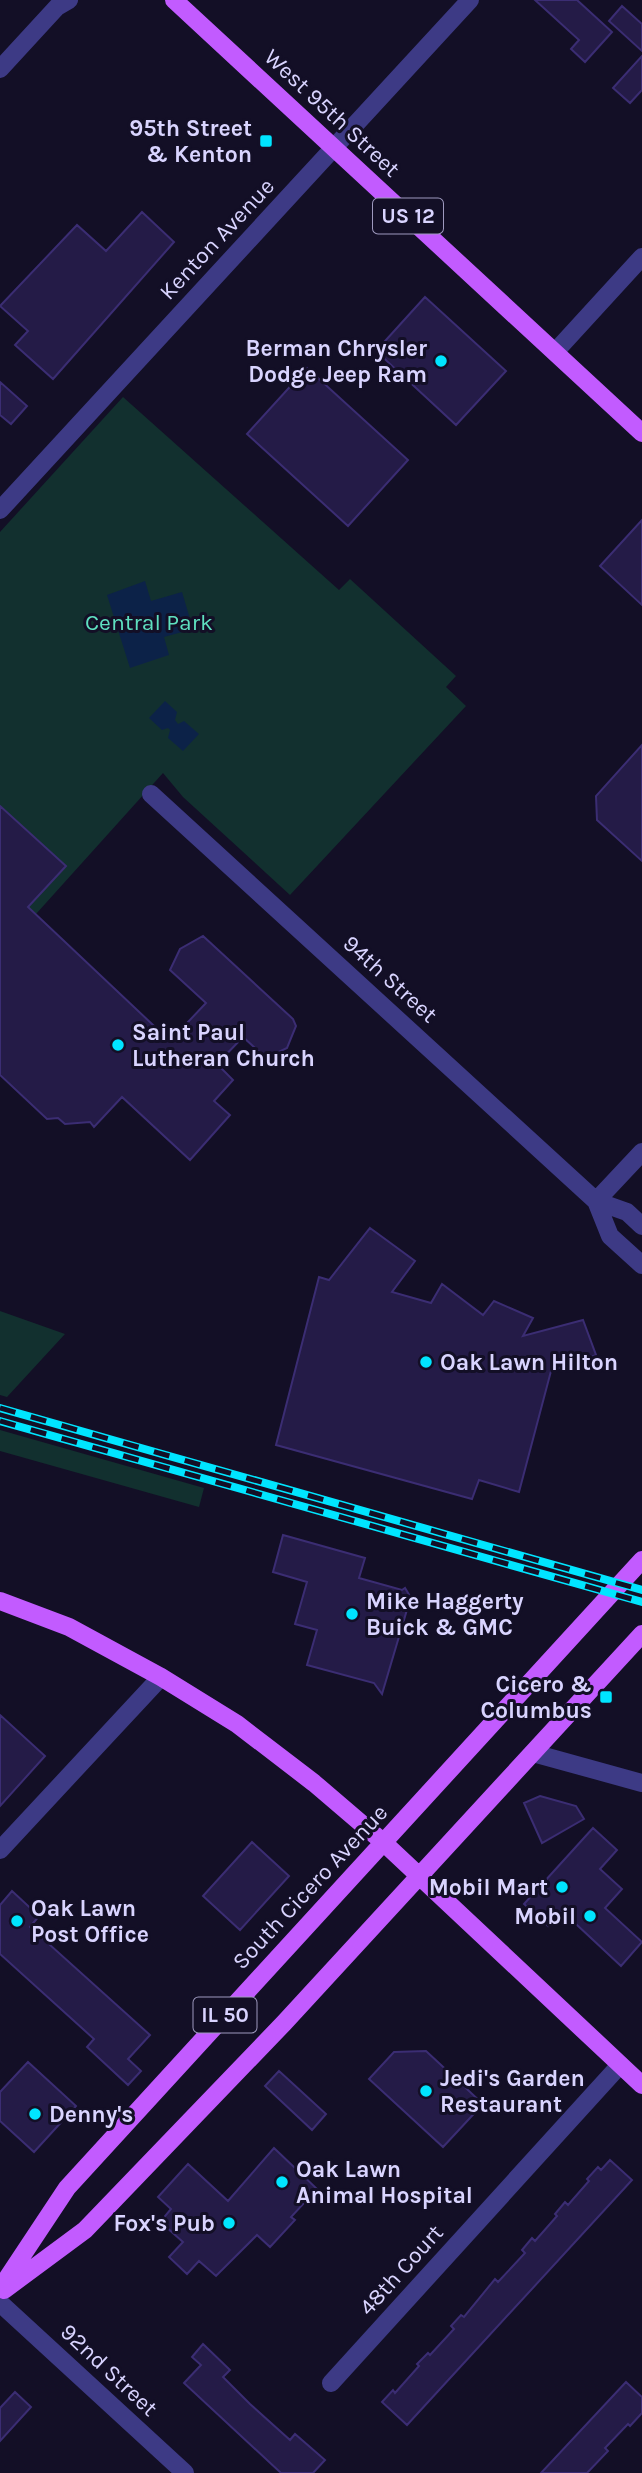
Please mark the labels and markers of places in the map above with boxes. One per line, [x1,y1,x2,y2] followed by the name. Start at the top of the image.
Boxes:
[129,115,252,168] place label: 95th Street & Kenton
[258,133,274,149] marker: 95th Street & Kenton
[246,335,427,388] place label: Berman Chrysler Dodge Jeep Ram
[433,353,449,369] marker: Berman Chrysler Dodge Jeep Ram
[132,1019,315,1072] place label: Saint Paul Lutheran Church
[110,1037,126,1053] marker: Saint Paul Lutheran Church
[440,1349,618,1376] place label: Oak Lawn Hilton
[418,1354,434,1370] marker: Oak Lawn Hilton
[366,1588,524,1641] place label: Mike Haggerty Buick & GMC
[344,1606,360,1622] marker: Mike Haggerty Buick & GMC
[480,1671,592,1724] place label: Cicero & Columbus
[598,1689,614,1705] marker: Cicero & Columbus
[429,1874,548,1901] place label: Mobil Mart
[554,1879,570,1895] marker: Mobil Mart
[31,1895,149,1948] place label: Oak Lawn Post Office
[514,1903,576,1930] place label: Mobil
[582,1908,598,1924] marker: Mobil
[9,1913,25,1929] marker: Oak Lawn Post Office
[440,2065,585,2118] place label: Jedi's Garden Restaurant
[418,2083,434,2099] marker: Jedi's Garden Restaurant
[49,2101,133,2128] place label: Denny's
[27,2106,43,2122] marker: Denny's
[296,2156,473,2209] place label: Oak Lawn Animal Hospital
[274,2174,290,2190] marker: Oak Lawn Animal Hospital
[113,2210,215,2237] place label: Fox's Pub
[221,2215,237,2231] marker: Fox's Pub

